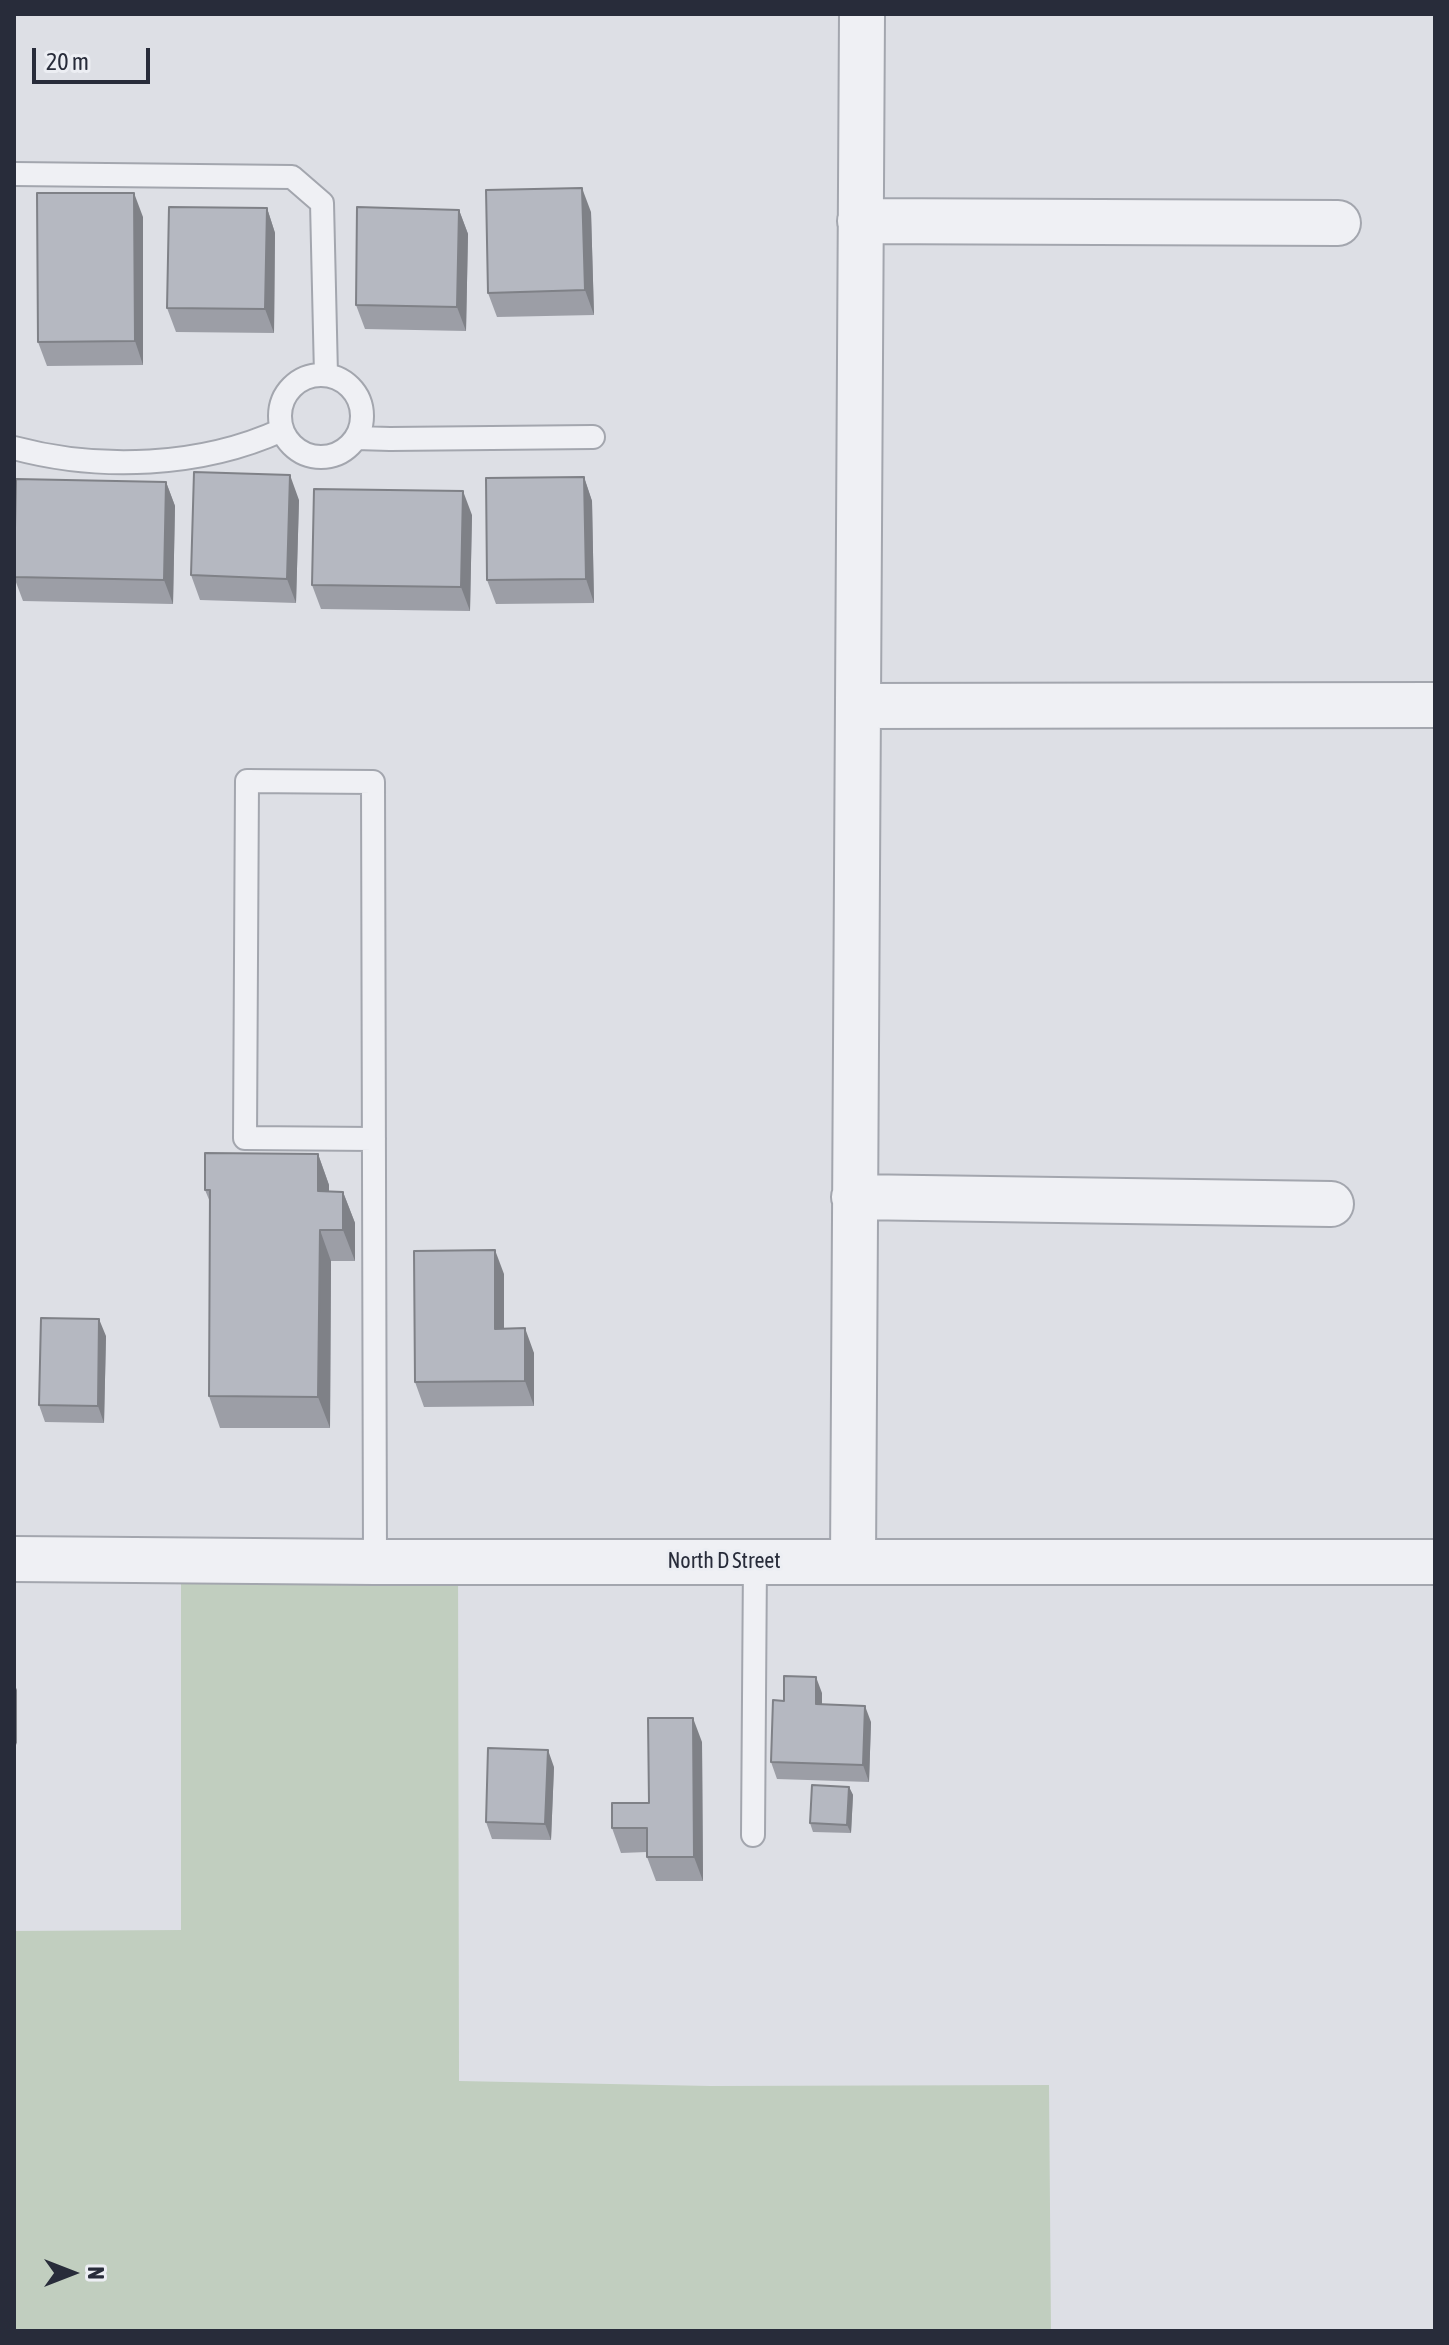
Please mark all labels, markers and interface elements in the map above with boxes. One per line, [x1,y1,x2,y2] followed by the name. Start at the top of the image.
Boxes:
[36,32,154,82] scale bar
[46,48,89,75] text: 20 m
[667,1548,781,1574] street label: North D Street
[32,2233,112,2313] north arrow
[83,2267,109,2279] text: N

